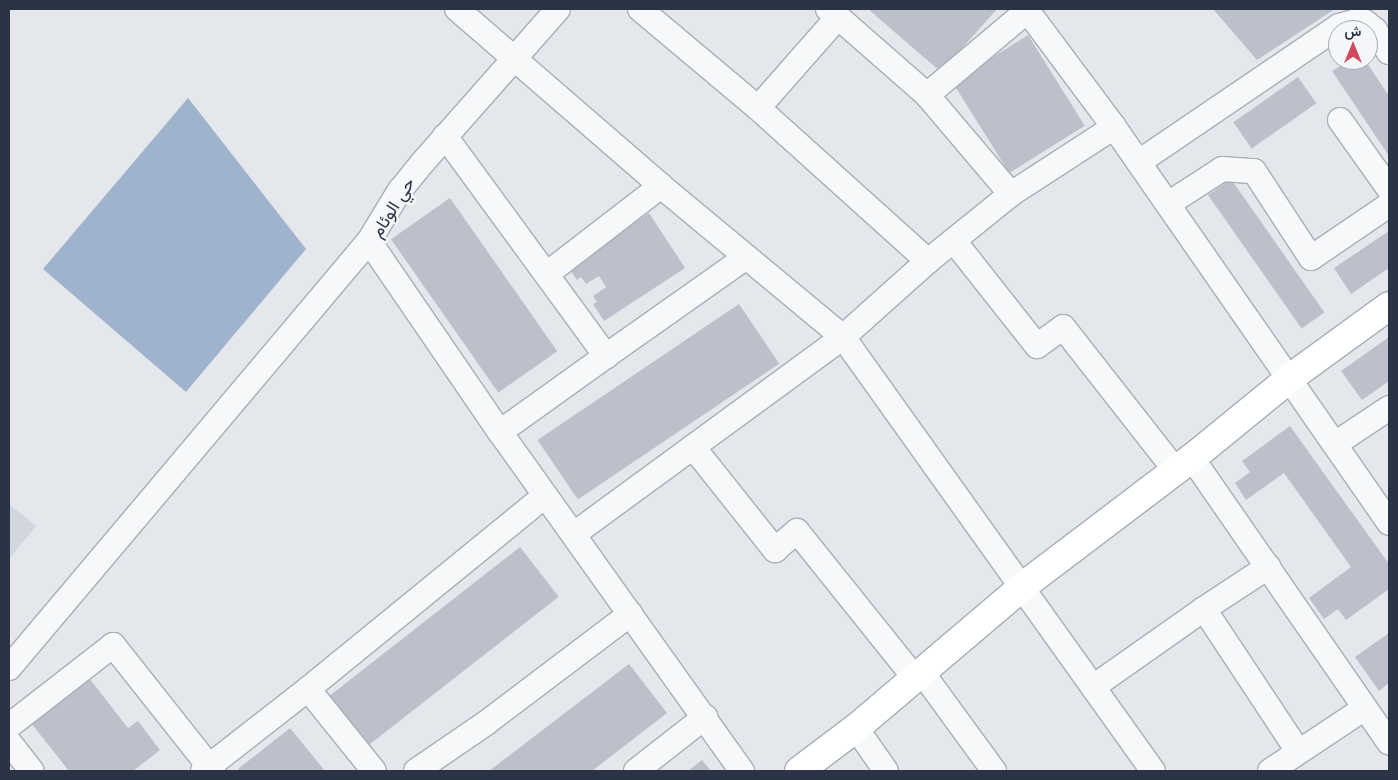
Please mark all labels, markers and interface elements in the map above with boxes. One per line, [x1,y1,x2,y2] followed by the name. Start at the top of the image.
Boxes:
[1328,20,1378,70] north arrow
[1345,21,1361,40] text: ش
[365,173,419,241] street label: حي الوئام

